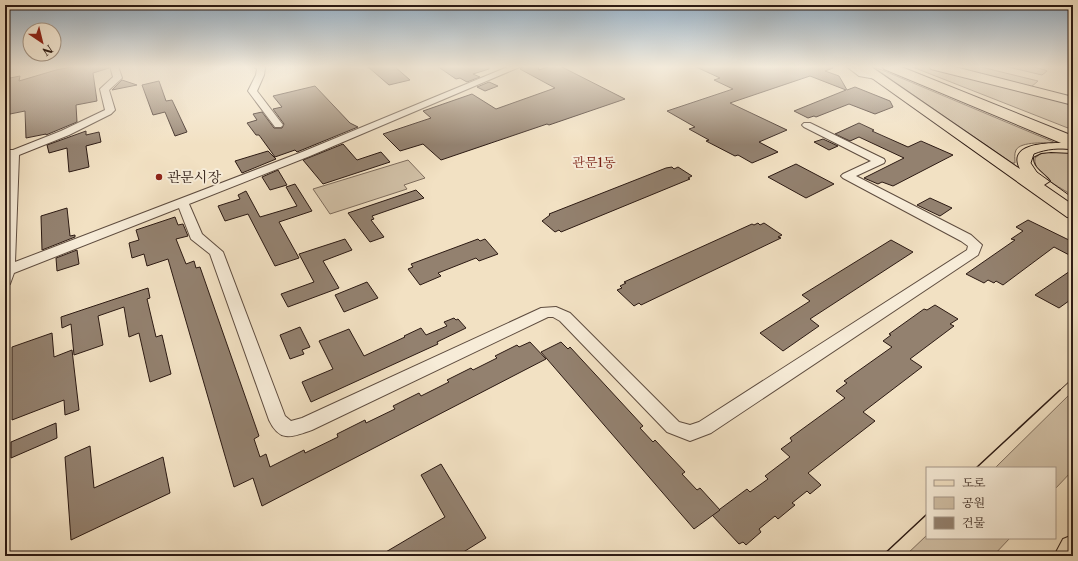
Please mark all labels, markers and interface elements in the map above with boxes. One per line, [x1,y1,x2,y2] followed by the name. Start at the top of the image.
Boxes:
[22,22,62,62] north arrow
[39,42,56,59] text: N
[572,154,616,170] district label: 관문1동
[167,168,222,186] place label: 관문시장
[154,172,164,182] marker: 관문시장
[926,467,1056,539] legend
[962,475,986,490] text: 도로
[962,495,985,510] text: 공원
[962,515,986,530] text: 건물

